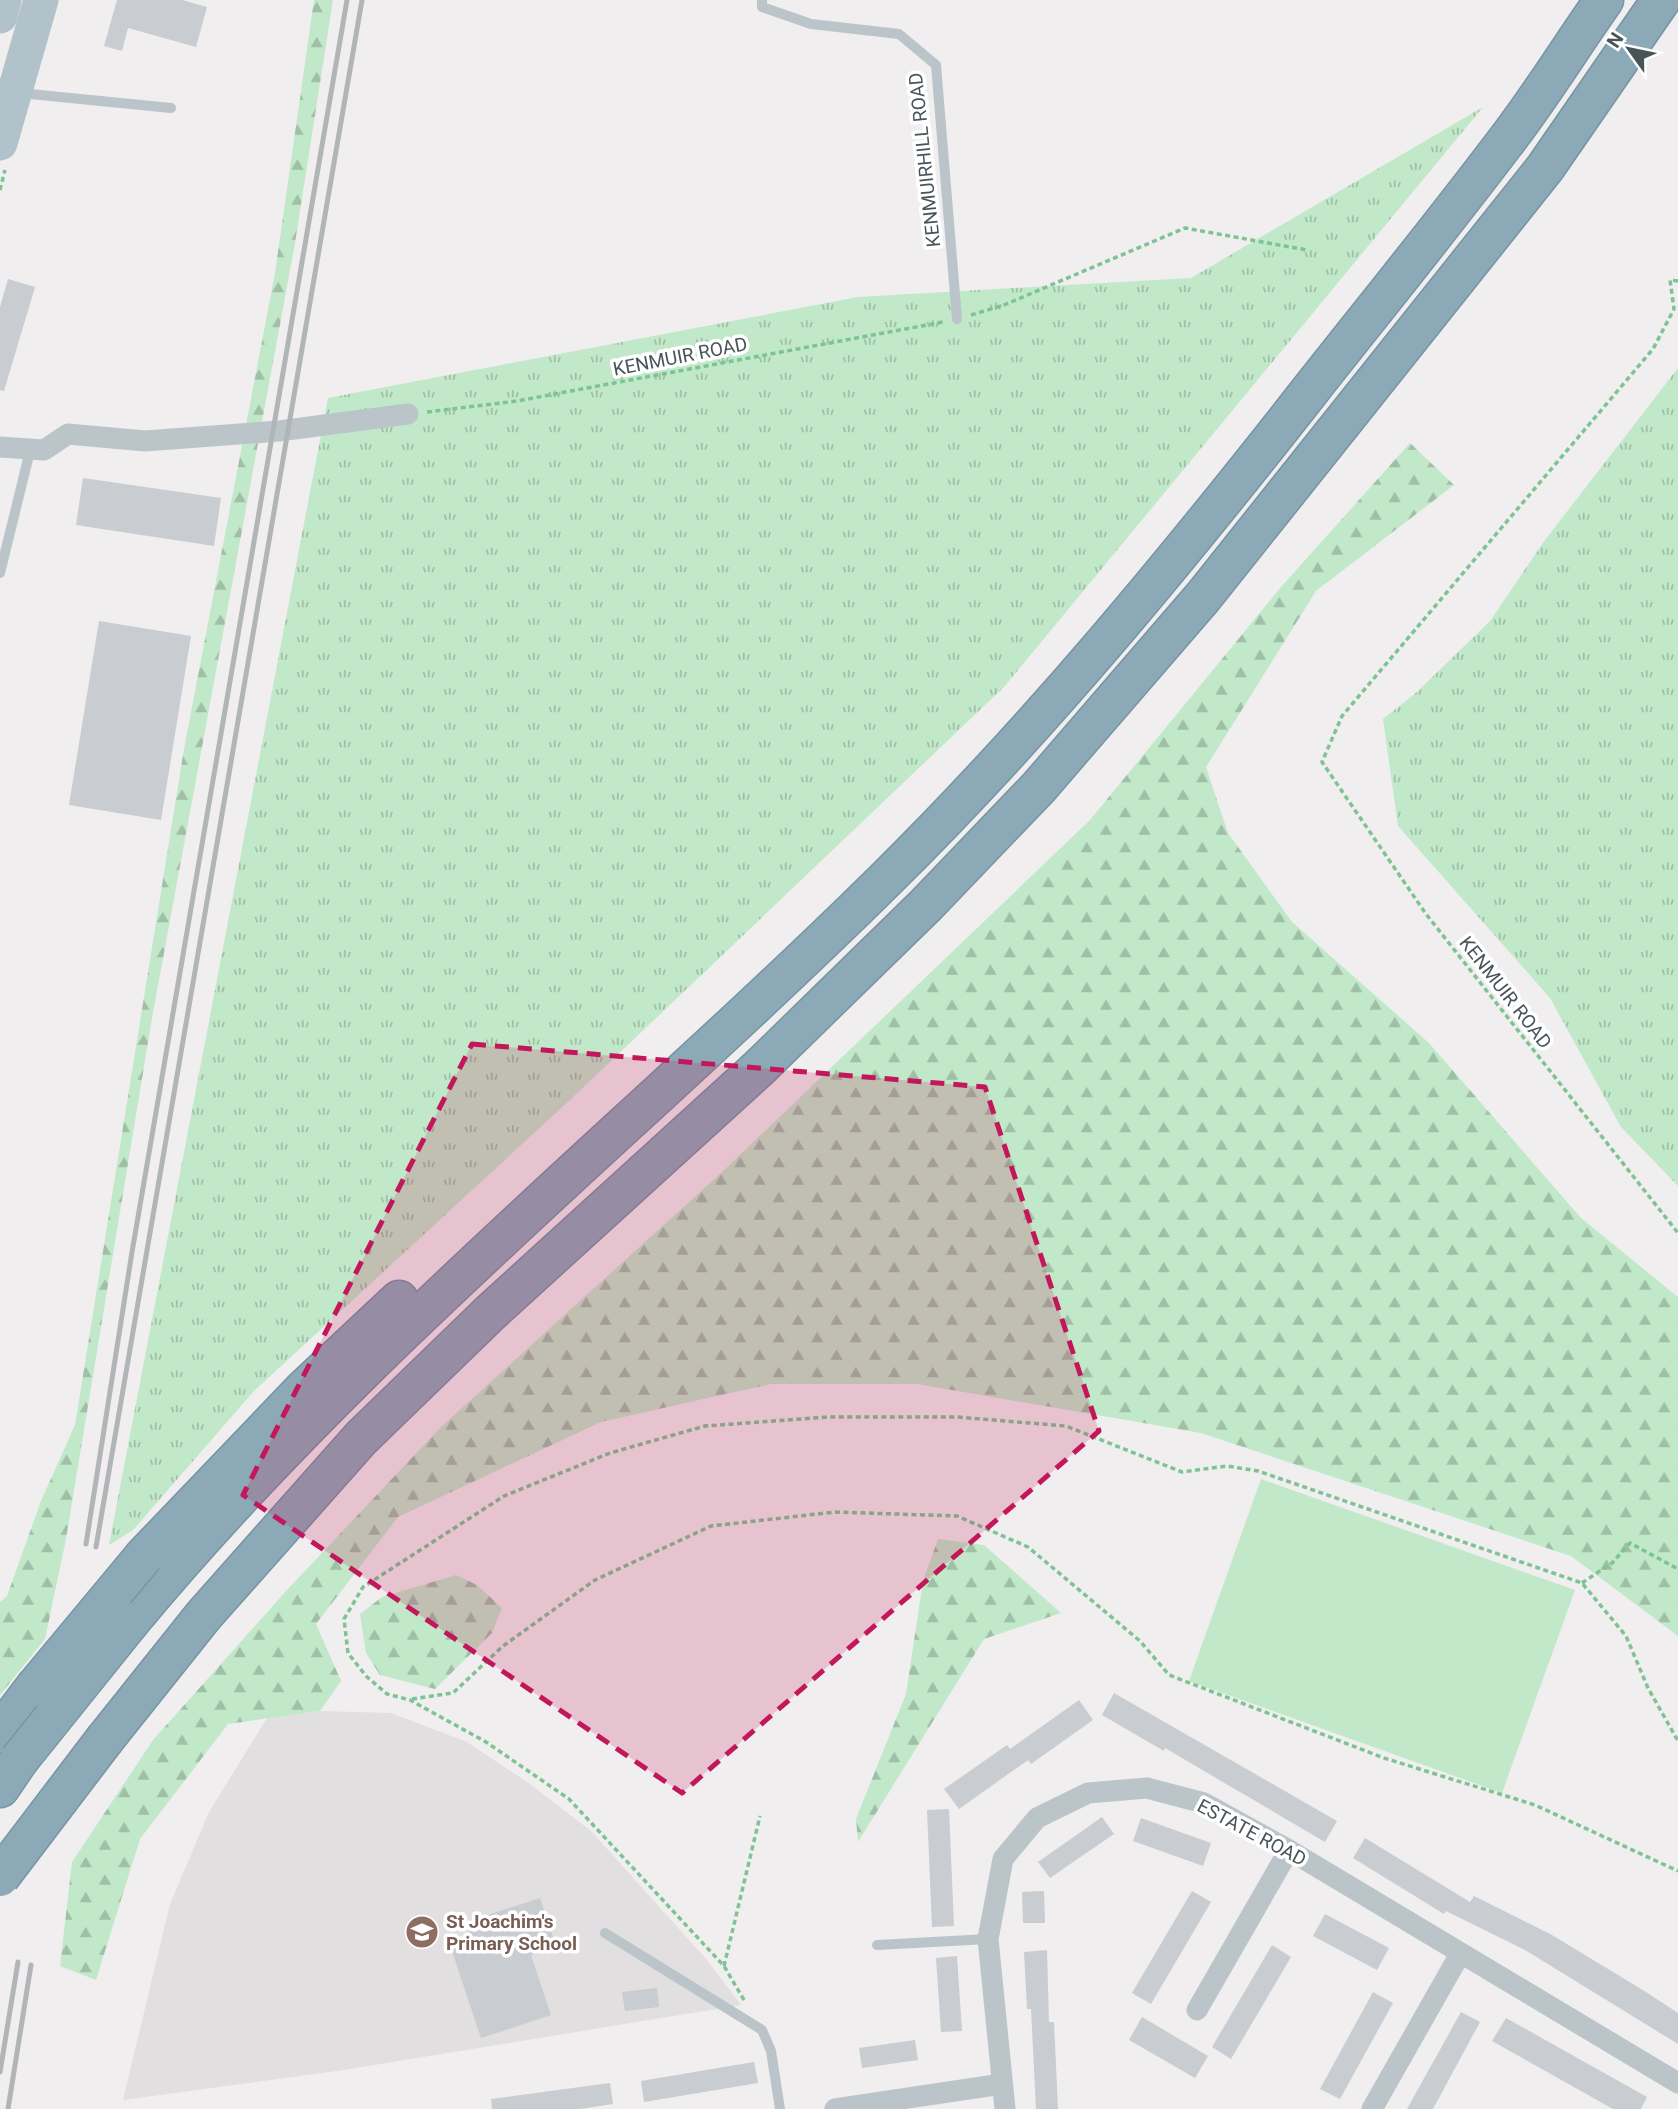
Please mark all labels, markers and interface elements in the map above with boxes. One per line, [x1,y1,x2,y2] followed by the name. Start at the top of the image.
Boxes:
[1594,14,1664,84] north arrow
[1602,28,1628,52] text: N
[904,72,945,248] street label: KENMUIRHILL ROAD
[611,332,749,381] street label: KENMUIR ROAD
[1455,932,1557,1053] street label: KENMUIR ROAD
[1193,1794,1310,1871] street label: ESTATE ROAD
[446,1910,577,1955] place label: St Joachim's Primary School
[403,1913,441,1951] school or university icon: St Joachim's Primary School

